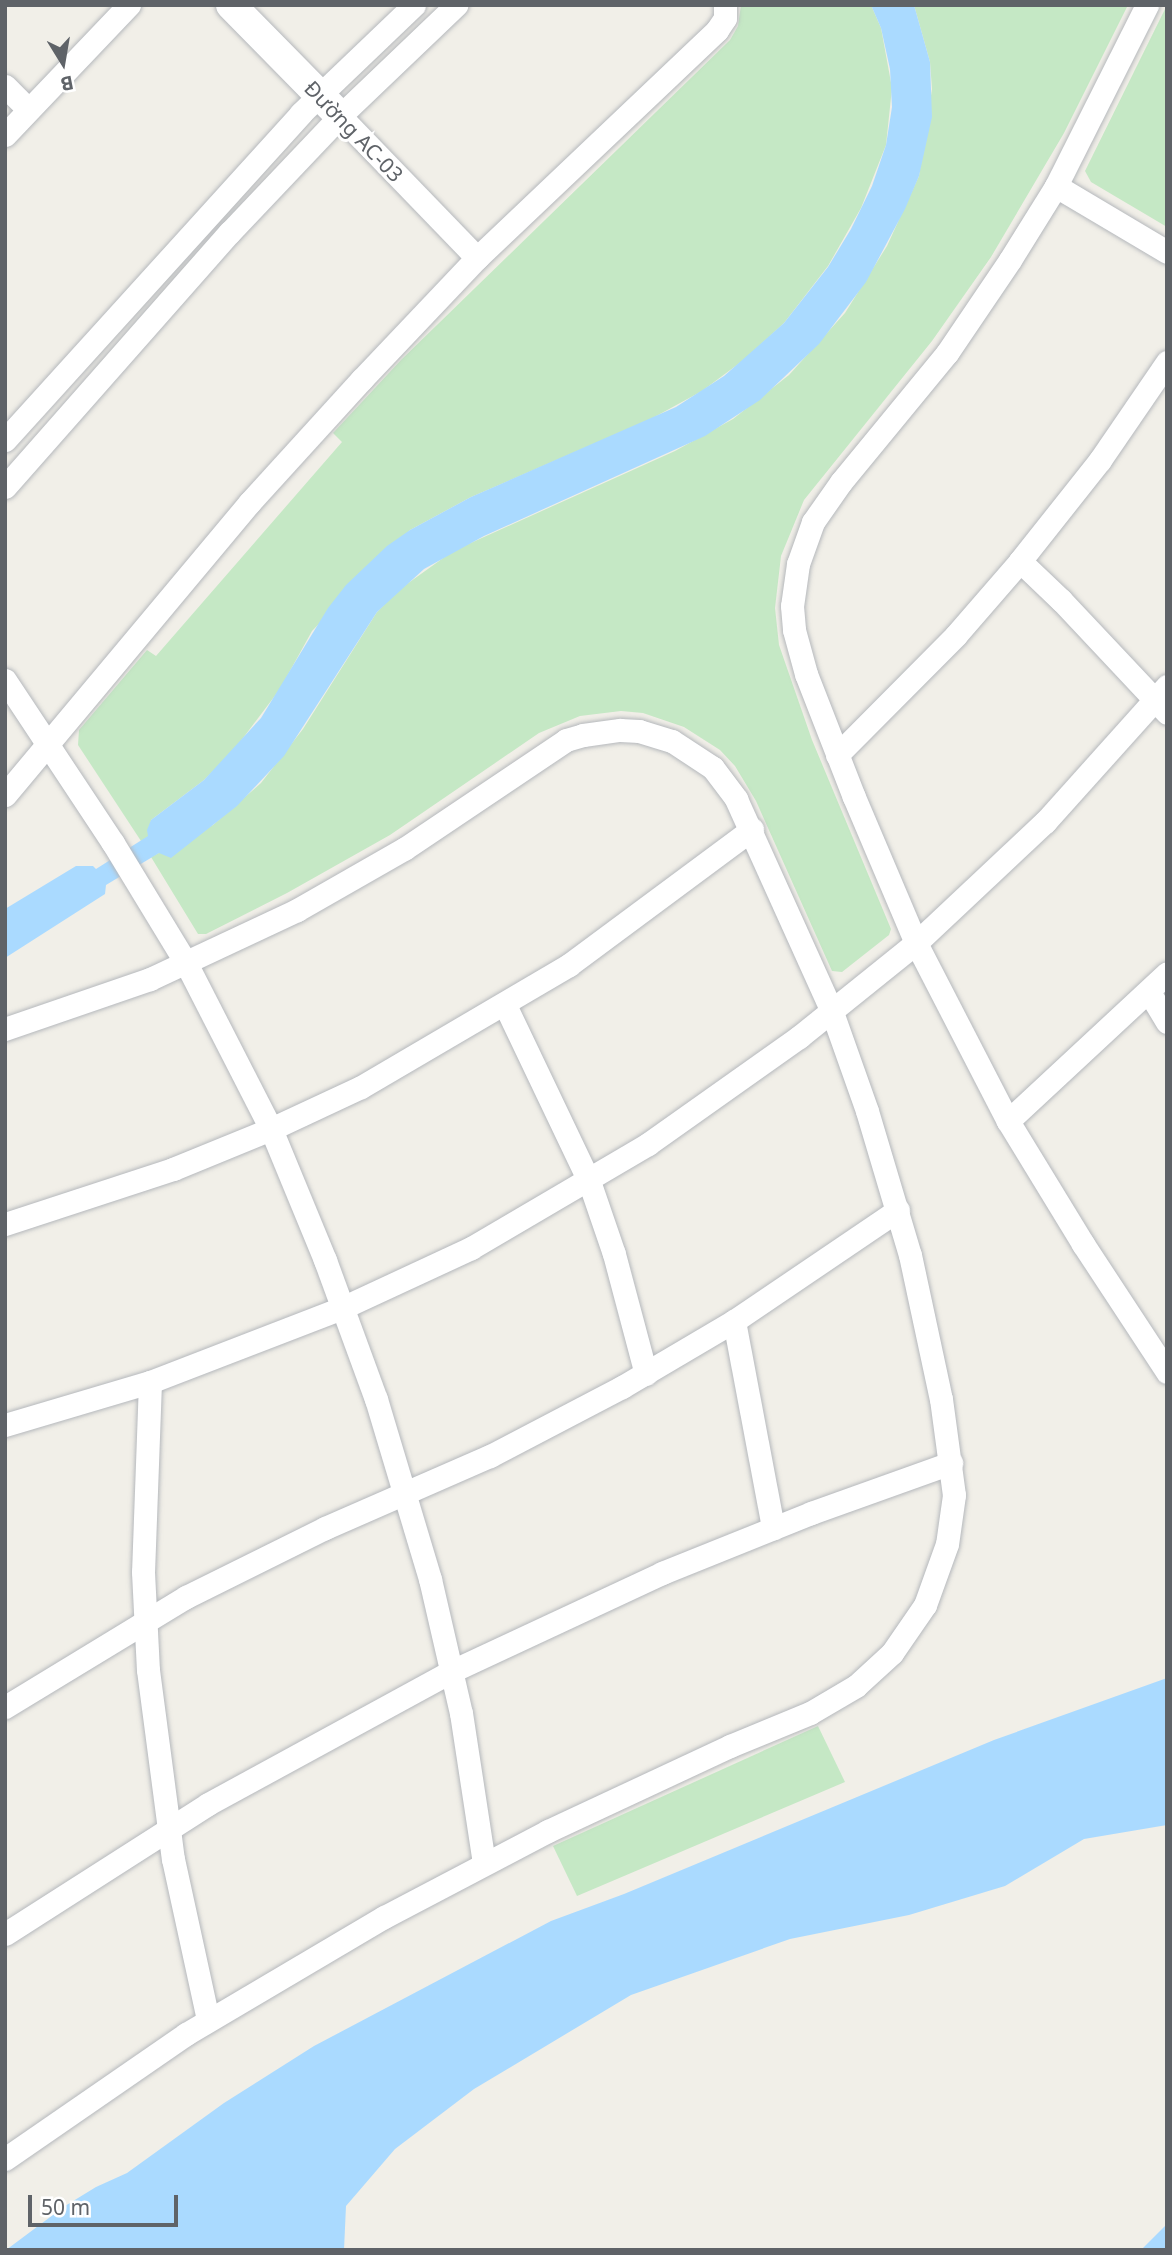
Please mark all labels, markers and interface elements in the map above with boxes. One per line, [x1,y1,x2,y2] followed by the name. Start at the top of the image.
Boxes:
[28,28,98,98] north arrow
[58,70,76,98] text: B
[299,75,409,187] street label: Đường AC-03
[32,2182,182,2226] scale bar
[41,2193,90,2221] text: 50 m

